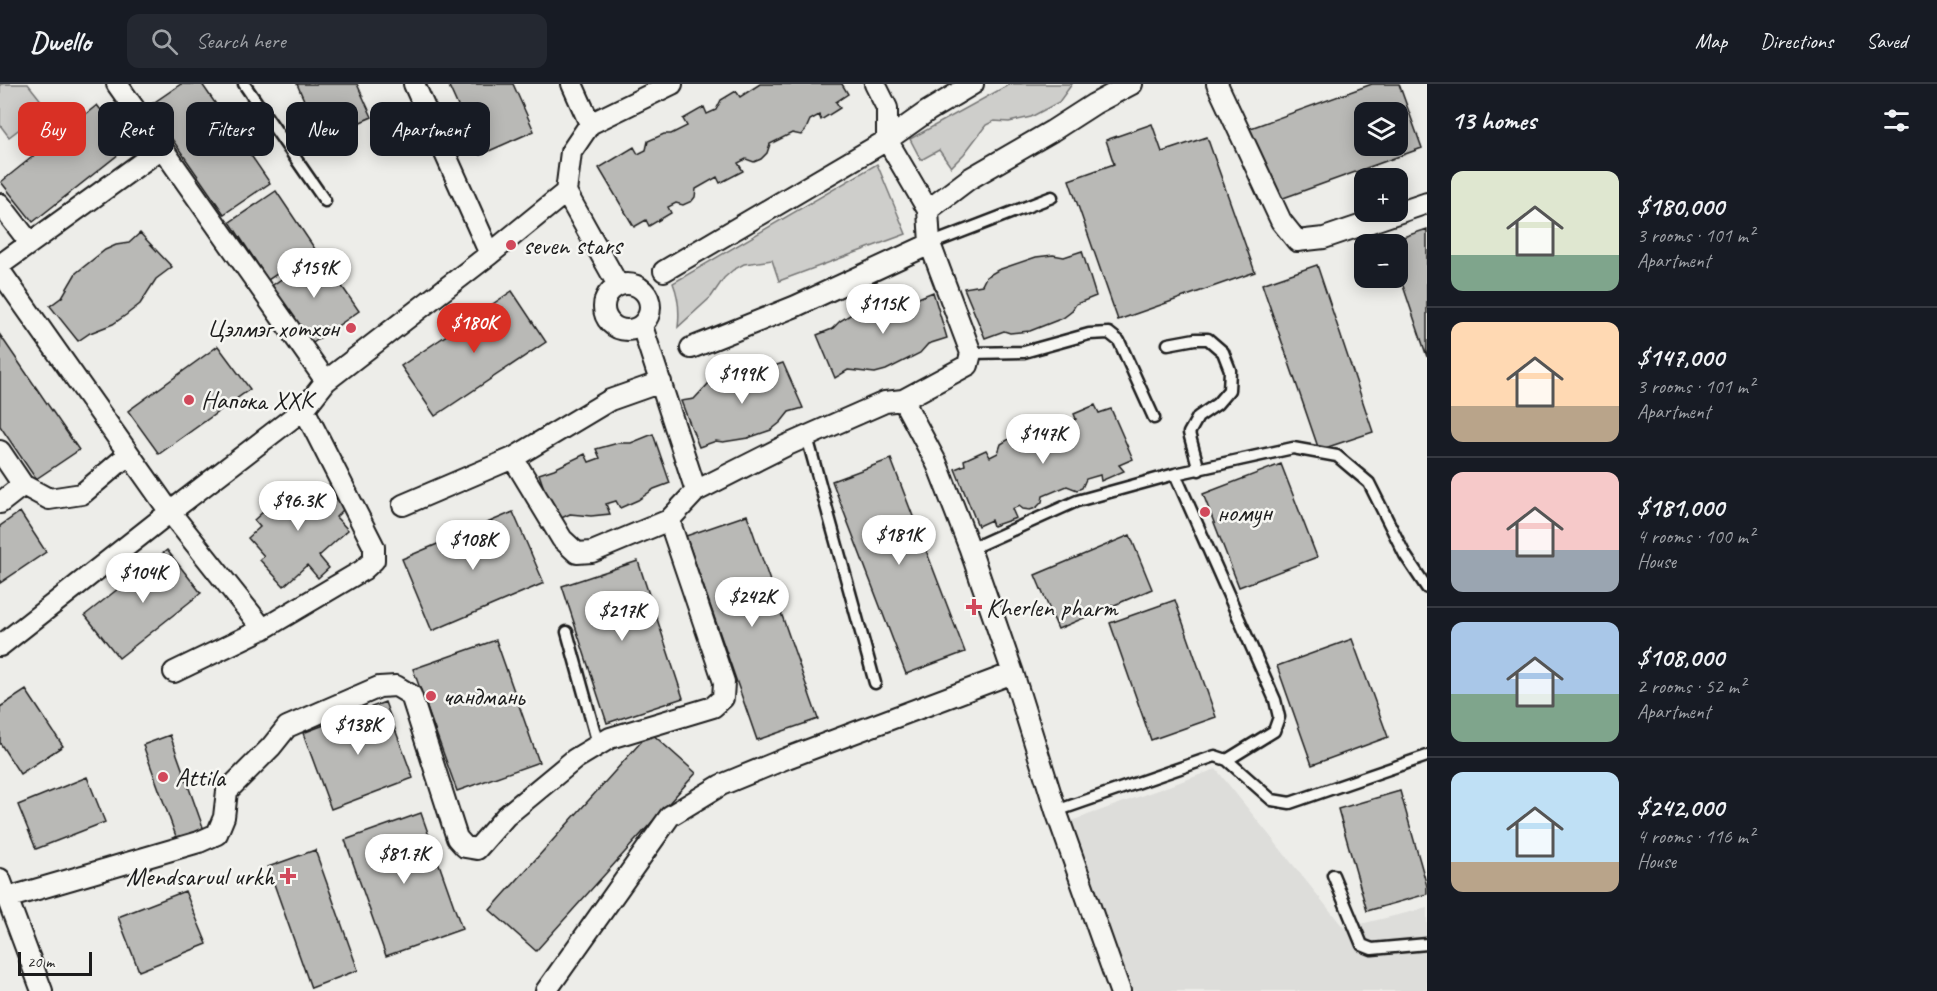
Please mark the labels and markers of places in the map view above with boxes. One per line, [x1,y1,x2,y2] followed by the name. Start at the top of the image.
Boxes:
[523,229,624,262] place label: seven stars
[504,238,518,252] marker: seven stars
[272,248,356,299] pin: $159K
[841,284,925,335] pin: $115K
[432,303,516,354] pin: $180K
[207,312,341,345] place label: Цэлмэг хотхон
[344,321,358,335] marker: Цэлмэг хотхон
[700,354,784,405] pin: $199K
[201,384,317,417] place label: Напока ХХК
[182,393,196,407] marker: Напока ХХК
[1001,414,1085,465] pin: $147K
[249,481,347,532] pin: $96.3K
[1217,496,1274,529] place label: номун
[1198,505,1212,519] marker: номун
[857,515,941,566] pin: $181K
[431,520,515,571] pin: $108K
[101,553,185,604] pin: $104K
[710,577,794,628] pin: $242K
[580,591,664,642] pin: $217K
[986,591,1120,624] place label: Kherlen pharm
[967,600,981,614] marker: Kherlen pharm
[443,680,526,713] place label: чандмань
[424,689,438,703] marker: чандмань
[316,705,400,756] pin: $138K
[175,761,227,794] place label: Attila
[156,770,170,784] marker: Attila
[355,834,453,885] pin: $81.7K
[126,860,275,893] place label: Mendsaruul urkh
[279,867,297,885] marker: Mendsaruul urkh

